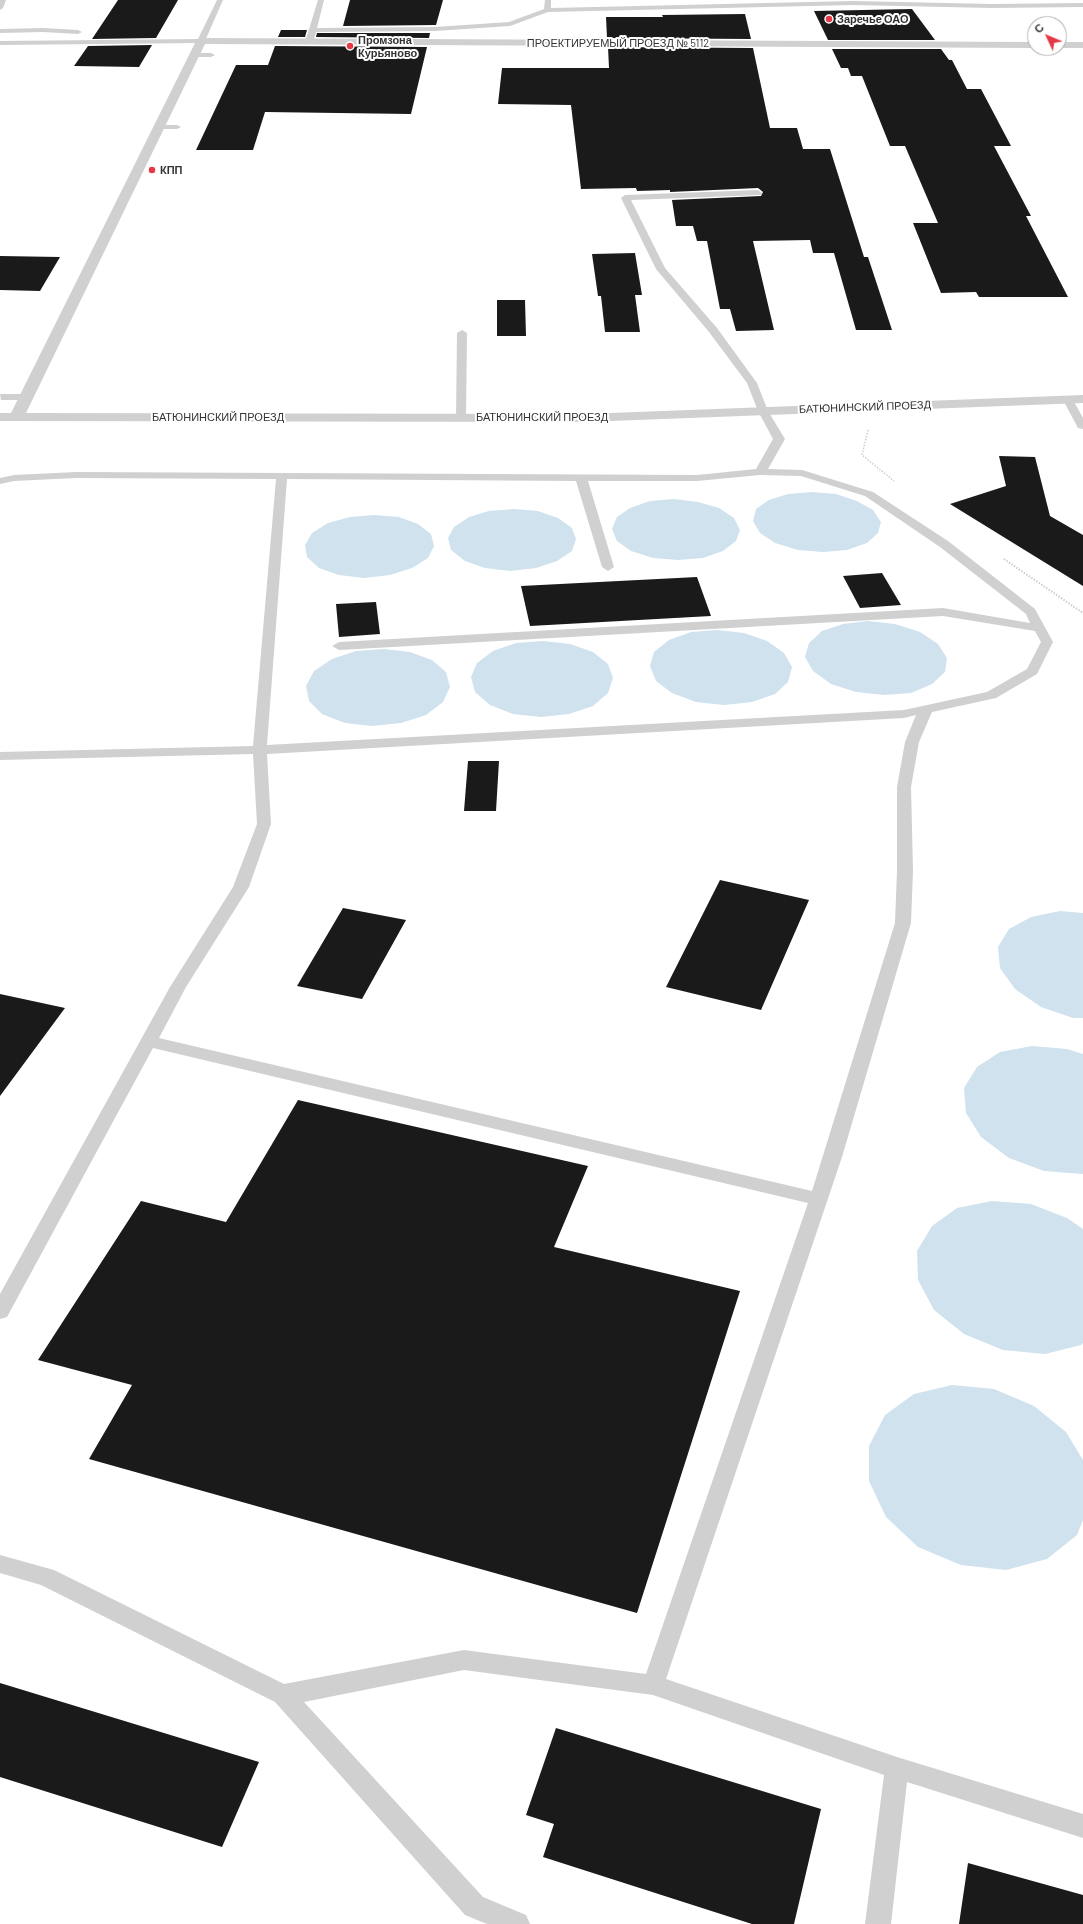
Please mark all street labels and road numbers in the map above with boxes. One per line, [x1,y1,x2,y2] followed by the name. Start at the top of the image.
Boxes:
[527,36,709,50] street label: ПРОЕКТИРУЕМЫЙ ПРОЕЗД № 5112
[799,398,931,416] street label: БАТЮНИНСКИЙ ПРОЕЗД
[152,410,284,424] street label: БАТЮНИНСКИЙ ПРОЕЗД
[476,410,608,424] street label: БАТЮНИНСКИЙ ПРОЕЗД

